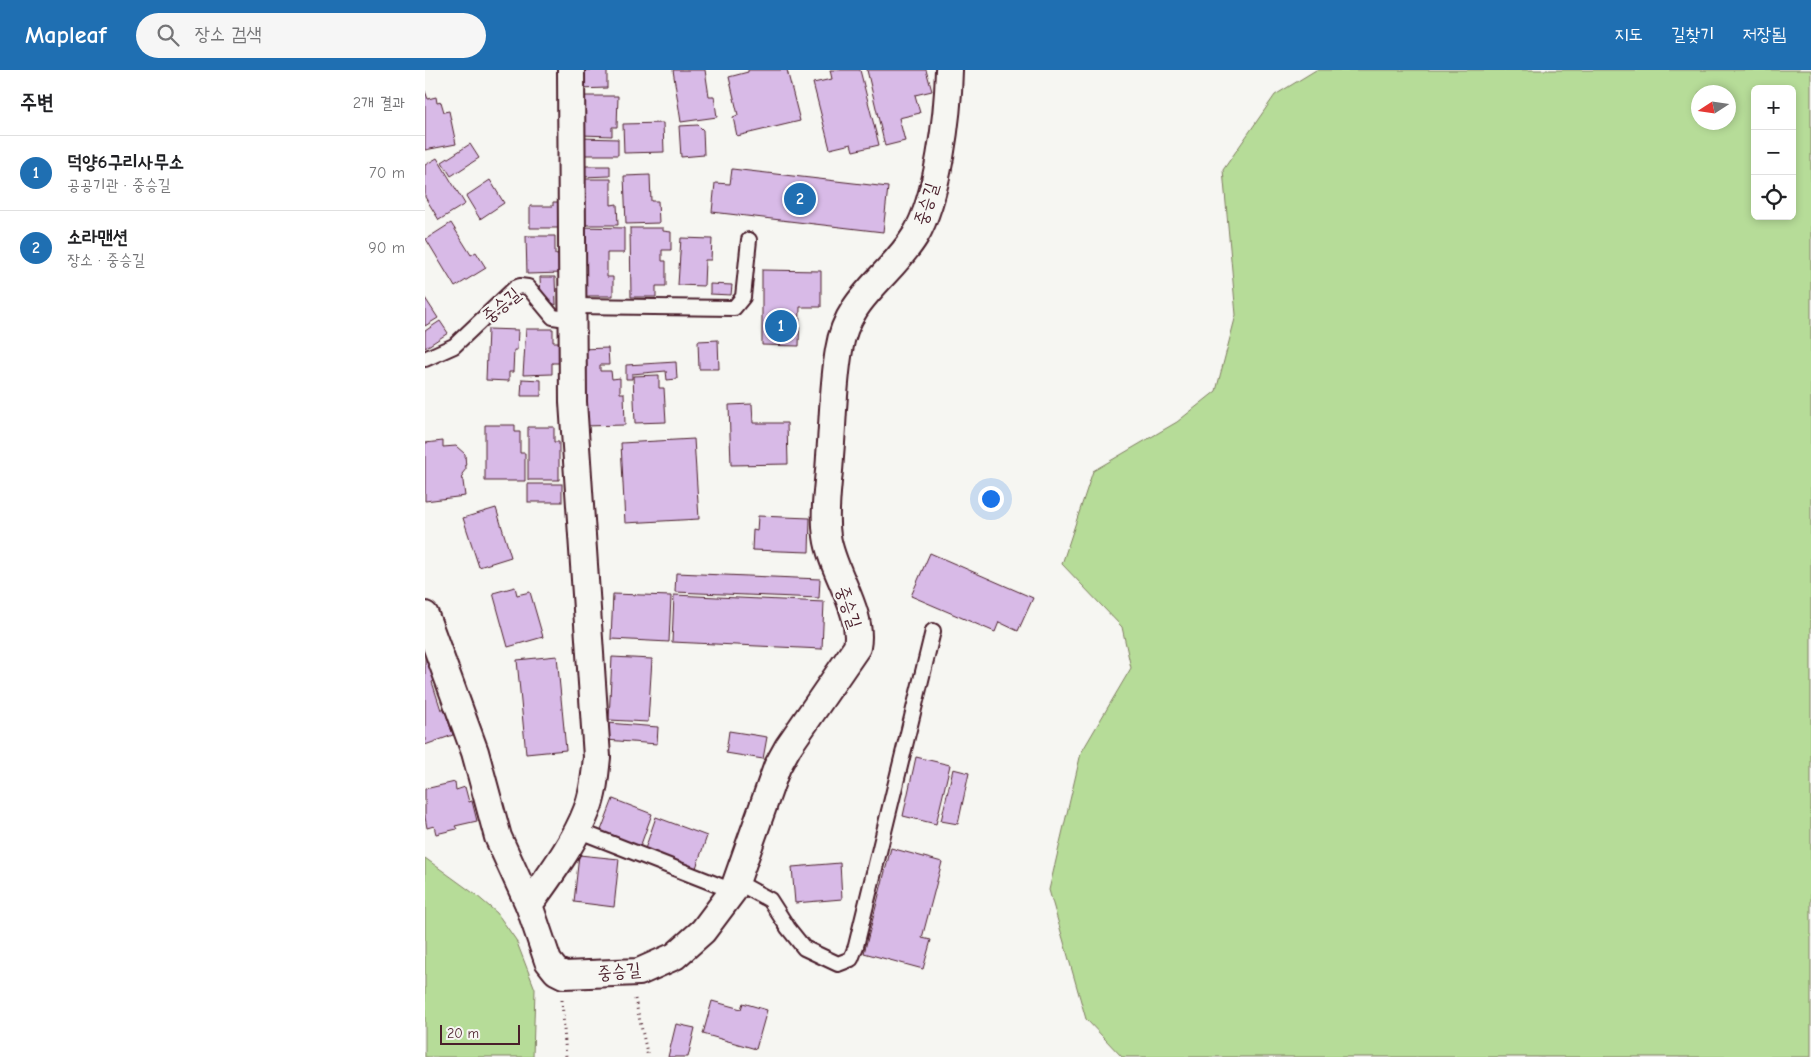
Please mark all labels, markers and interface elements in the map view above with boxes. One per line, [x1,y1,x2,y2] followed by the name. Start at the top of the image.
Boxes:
[136,13,486,58] search box
[25,21,106,49] text: Mapleaf
[154,21,182,49] icon: search
[194,23,262,45] text: 장소 검색
[1614,24,1643,45] text: 지도
[1671,24,1715,45] text: 길찾기
[1743,24,1786,45] text: 저장됨
[1691,85,1736,130] north arrow
[1751,85,1796,220] map controls
[1751,85,1796,130] button: +
[20,90,54,114] text: 주변
[353,94,405,112] text: 2개 결과
[1751,130,1796,175] button: −
[67,151,184,173] text: 덕양6구리사무소
[33,164,39,182] text: 1
[369,164,405,182] text: 70 m
[1751,175,1796,220] button: locate
[67,176,171,194] text: 공공기관 · 중승길
[784,180,816,218] pin: 2
[910,180,943,228] street label: 중승길
[67,226,128,248] text: 소라맨션
[32,239,40,257] text: 2
[368,239,405,257] text: 90 m
[67,251,145,269] text: 장소 · 중승길
[478,283,525,327] street label: 중승길
[765,307,797,345] pin: 1
[978,486,1004,512] your location
[832,583,866,632] street label: 중승길
[596,959,642,984] street label: 중승길
[440,1022,520,1045] scale bar
[447,1025,479,1042] text: 20 m

